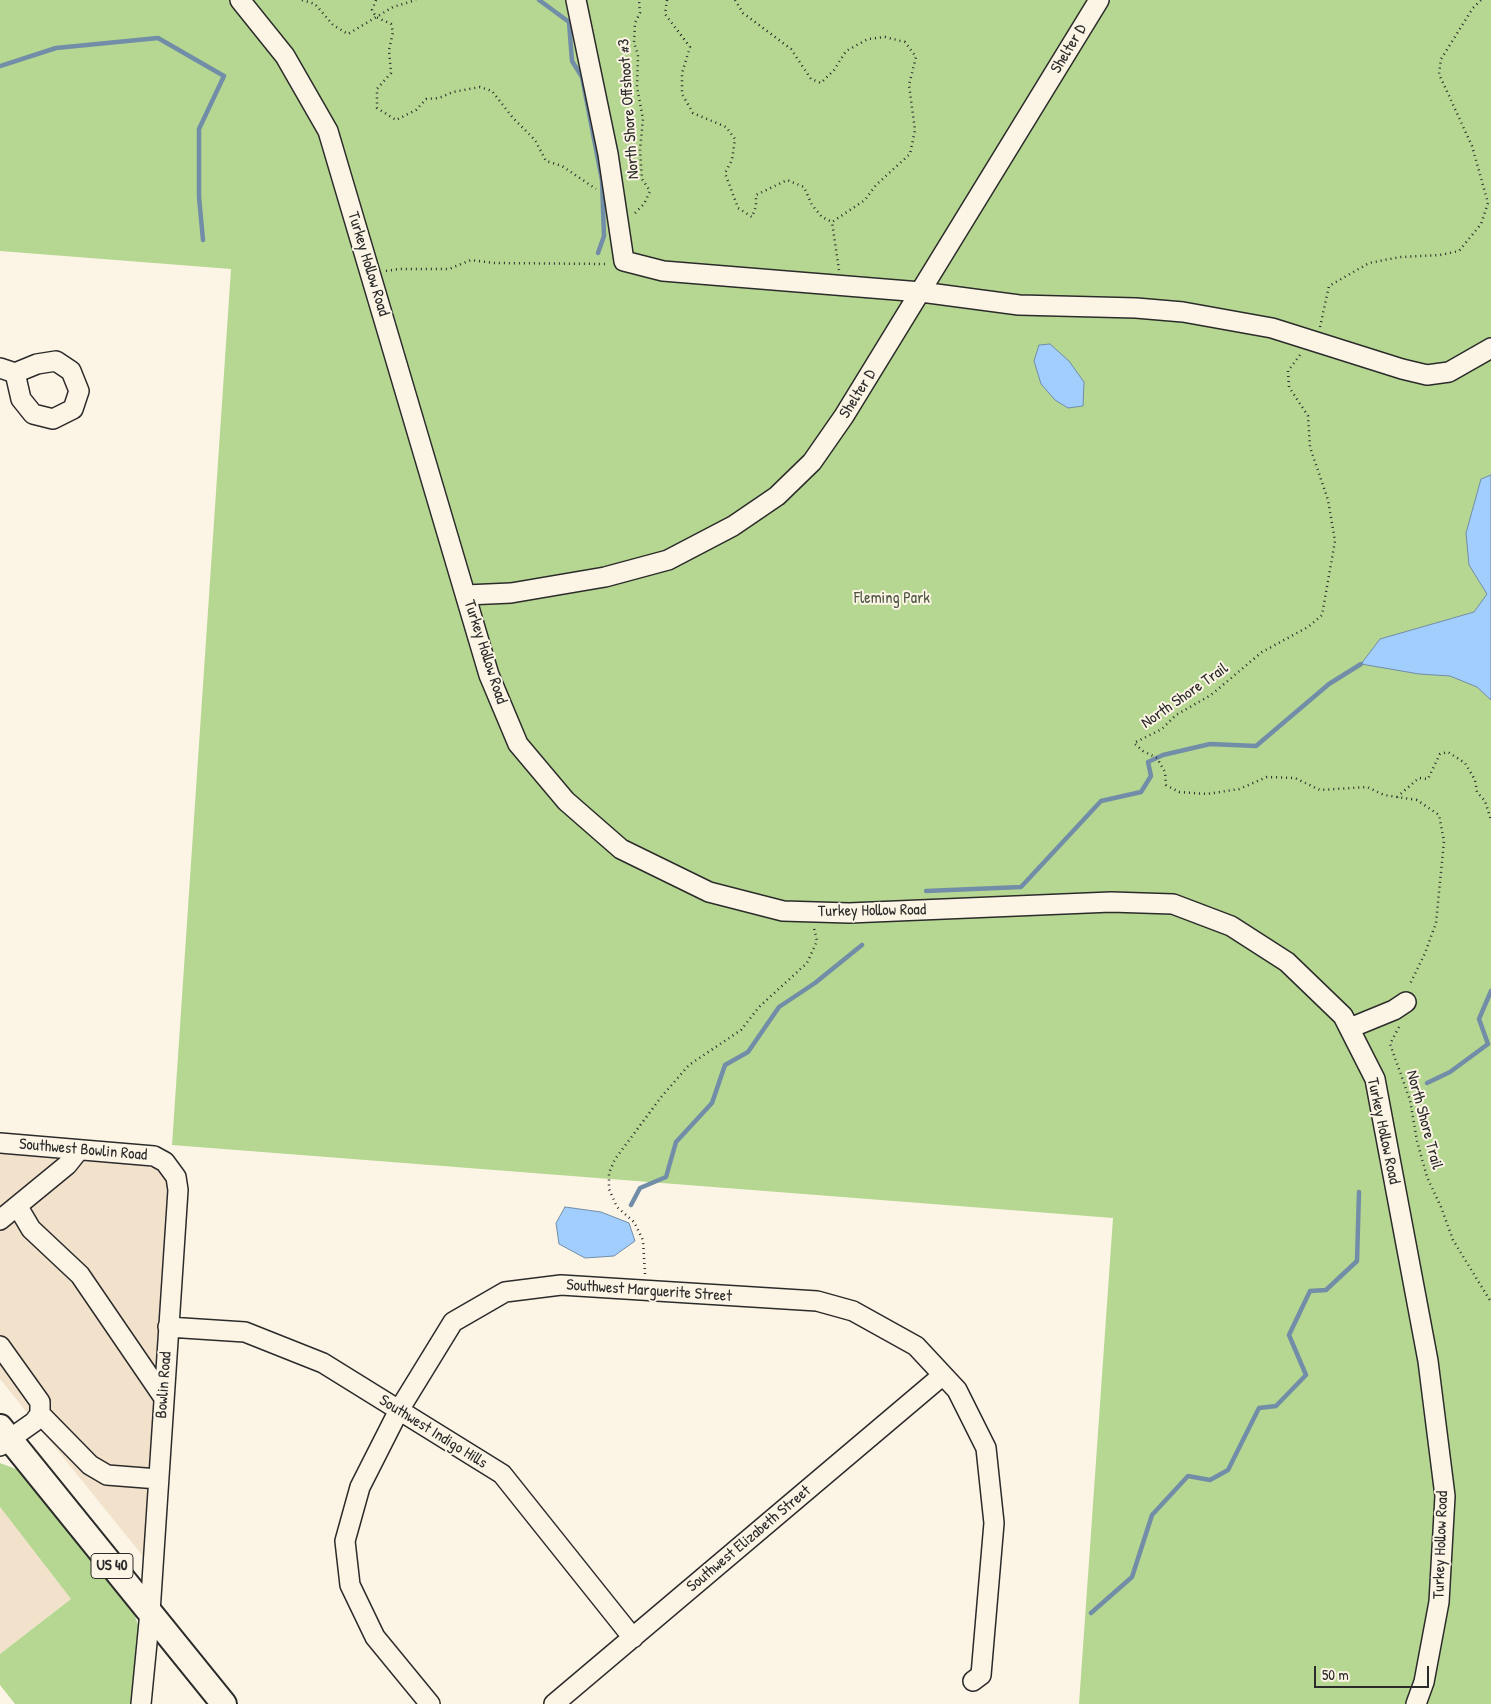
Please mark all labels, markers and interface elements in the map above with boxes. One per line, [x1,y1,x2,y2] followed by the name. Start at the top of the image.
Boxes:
[1047,21,1091,77] street label: Shelter D
[615,38,643,180] street label: North Shore Offshoot #3
[343,210,393,318] street label: Turkey Hollow Road
[836,366,880,422] street label: Shelter D
[854,589,930,609] park label: Fleming Park
[459,598,511,706] street label: Turkey Hollow Road
[1138,659,1232,733] street label: North Shore Trail
[818,900,926,922] street label: Turkey Hollow Road
[1402,1068,1446,1172] street label: North Shore Trail
[1362,1076,1404,1186] street label: Turkey Hollow Road
[18,1135,148,1165] street label: Southwest Bowlin Road
[566,1276,732,1306] street label: Southwest Marguerite Street
[152,1351,176,1419] street label: Bowlin Road
[375,1391,491,1473] street label: Southwest Indigo Hills
[683,1482,815,1596] street label: Southwest Elizabeth Street
[1430,1491,1452,1599] street label: Turkey Hollow Road
[91,1554,133,1578] road number: US 40
[1316,1656,1431,1688] scale bar
[1322,1664,1349,1685] text: 50 m

